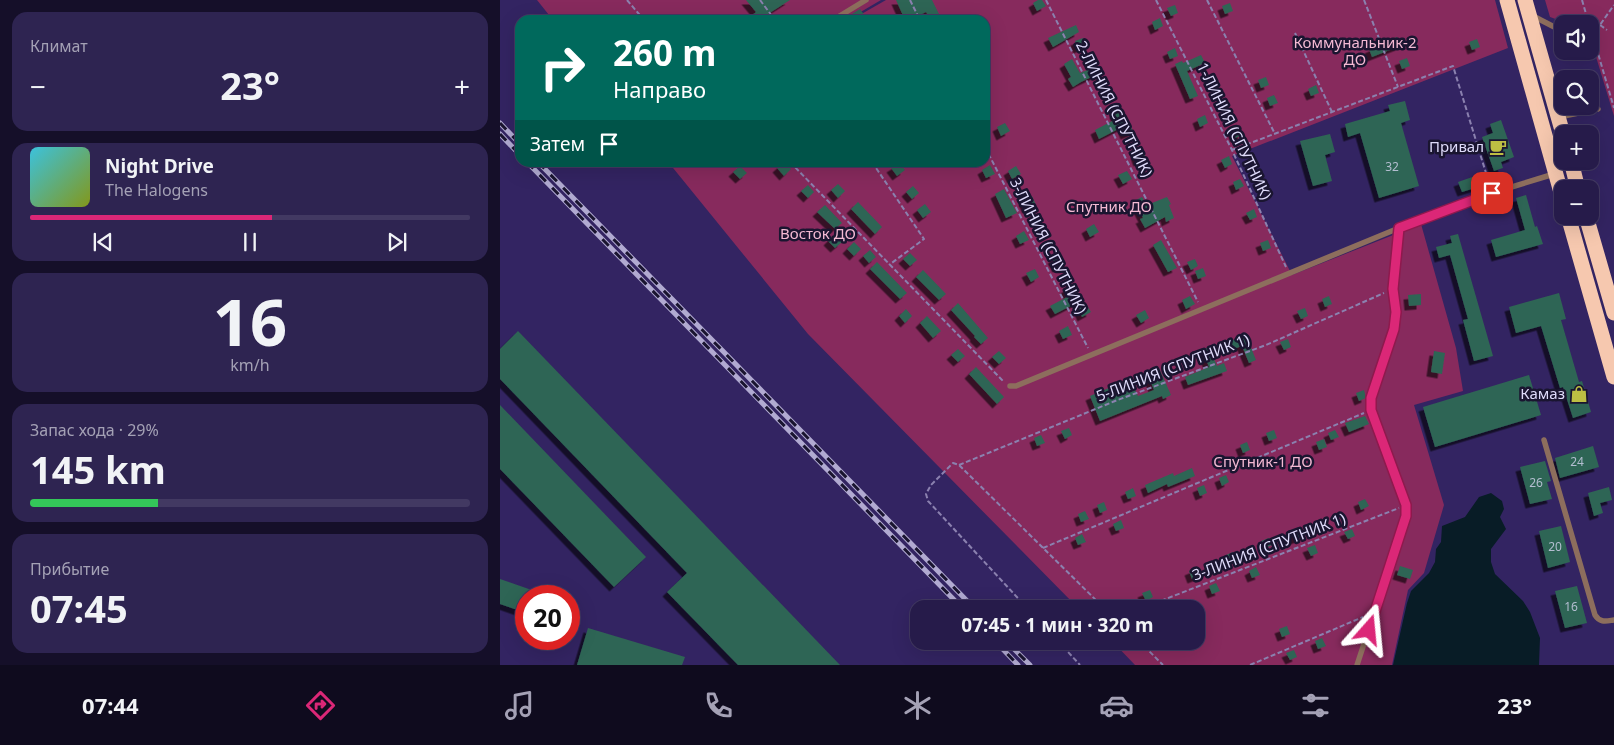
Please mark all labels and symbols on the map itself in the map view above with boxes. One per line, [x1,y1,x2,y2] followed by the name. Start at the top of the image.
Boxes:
[1294,32,1416,69] park label: Коммунальник-2 ДО
[1072,37,1158,180] street label: 2-ЛИНИЯ (СПУТНИК)
[1193,59,1277,202] street label: 1-ЛИНИЯ (СПУТНИК)
[1429,136,1484,156] place label: Привал
[1488,137,1508,157] cafe icon: Привал
[1385,158,1399,175] house number: 32
[1471,172,1513,214] pin
[1006,174,1092,317] street label: 3-ЛИНИЯ (СПУТНИК)
[1066,196,1152,216] park label: Спутник ДО
[780,223,856,243] park label: Восток ДО
[1093,329,1252,406] street label: 5-ЛИНИЯ (СПУТНИК 1)
[1520,383,1565,403] place label: Камаз
[1569,384,1589,404] shop icon: Камаз
[1213,451,1313,471] park label: Спутник-1 ДО
[1570,453,1584,470] house number: 24
[1529,474,1543,491] house number: 26
[1189,508,1348,585] street label: 3-ЛИНИЯ (СПУТНИК 1)
[1548,538,1562,555] house number: 20
[515,585,580,650] speed limit sign: 20
[1564,598,1578,615] house number: 16
[1342,603,1394,655] position arrow

